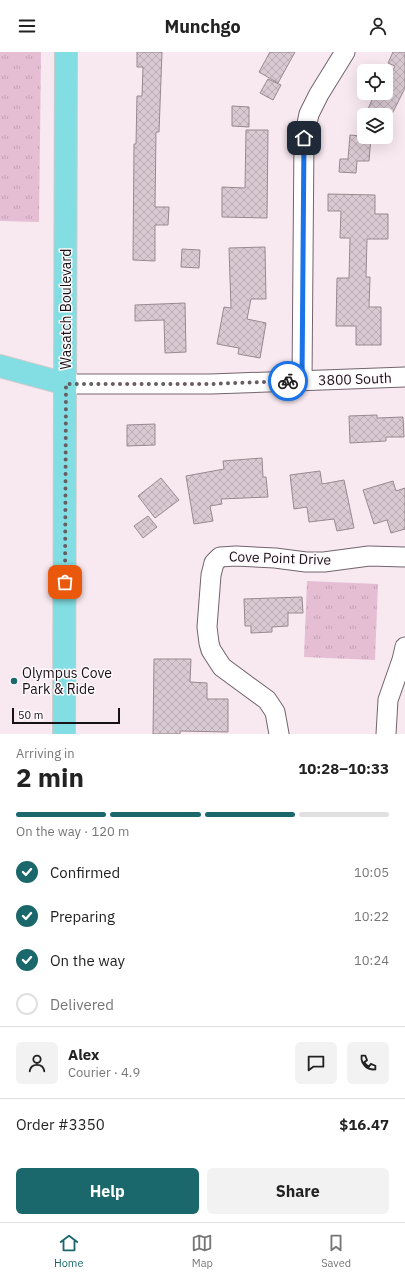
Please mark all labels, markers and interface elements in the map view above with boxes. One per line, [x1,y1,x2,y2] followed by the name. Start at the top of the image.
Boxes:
[16,15,38,37] icon: menu
[164,15,241,38] text: Munchgo
[367,15,389,37] icon: person
[357,64,393,144] map controls
[357,64,393,100] button: locate
[357,108,393,144] button: layers
[287,121,321,155] pin
[293,127,315,149] icon: home
[57,249,75,370] street label: Wasatch Boulevard
[268,361,308,401] courier
[318,369,392,389] street label: 3800 South
[277,370,299,392] icon: bike
[229,547,332,569] street label: Cove Point Drive
[48,565,82,599] pin
[54,571,76,593] icon: bag
[22,664,112,698] place label: Olympus Cove Park & Ride
[9,676,19,686] marker: Olympus Cove Park & Ride
[12,706,120,725] scale bar
[18,708,43,722] text: 50 m
[16,745,75,762] text: Arriving in
[298,759,389,778] text: 10:28–10:33
[16,760,84,794] text: 2 min
[16,823,129,840] text: On the way · 120 m
[16,861,38,883] icon: check
[50,863,120,882] text: Confirmed
[354,864,389,881] text: 10:05
[16,905,38,927] icon: check
[50,907,115,926] text: Preparing
[354,908,389,925] text: 10:22
[16,949,38,971] icon: check
[50,951,125,970] text: On the way
[354,952,389,969] text: 10:24
[50,995,114,1014] text: Delivered
[16,1042,58,1084] button: person
[295,1042,337,1084] button: chat
[347,1042,389,1084] button: phone
[68,1045,99,1064] text: Alex
[68,1064,140,1081] text: Courier · 4.9
[16,1115,105,1134] text: Order #3350
[339,1115,389,1134] text: $16.47
[16,1168,199,1214] button: Help
[207,1168,389,1214] button: Share
[54,1232,84,1270] tab: Home
[191,1232,213,1270] tab: Map
[321,1232,351,1270] tab: Saved

